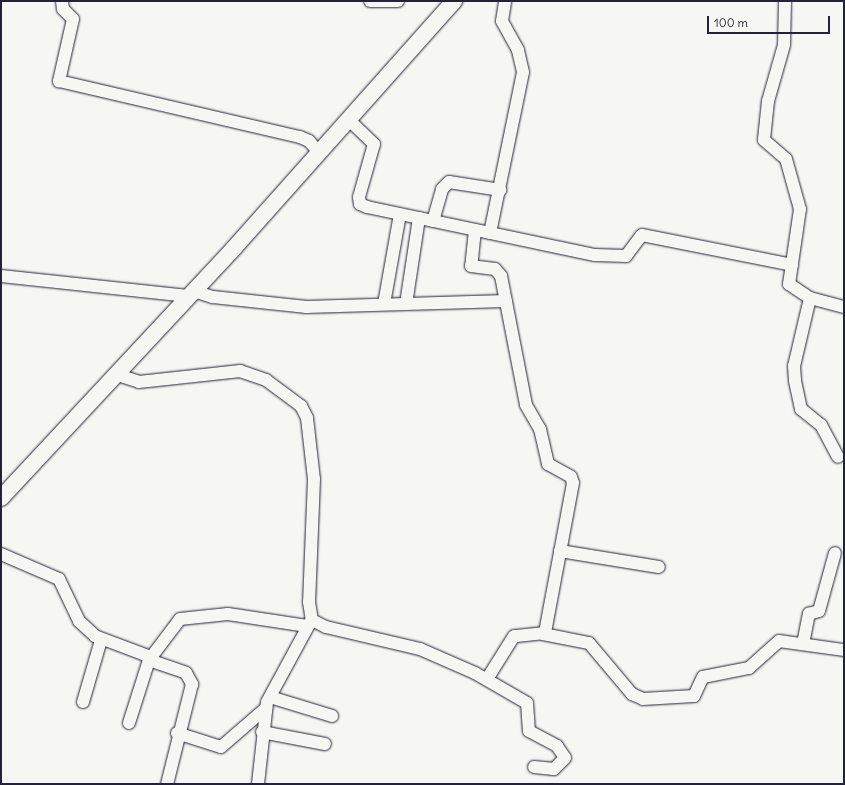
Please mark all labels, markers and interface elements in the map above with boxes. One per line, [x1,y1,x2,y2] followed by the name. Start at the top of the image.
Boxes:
[709,8,832,34] scale bar
[714,15,748,30] text: 100 m

